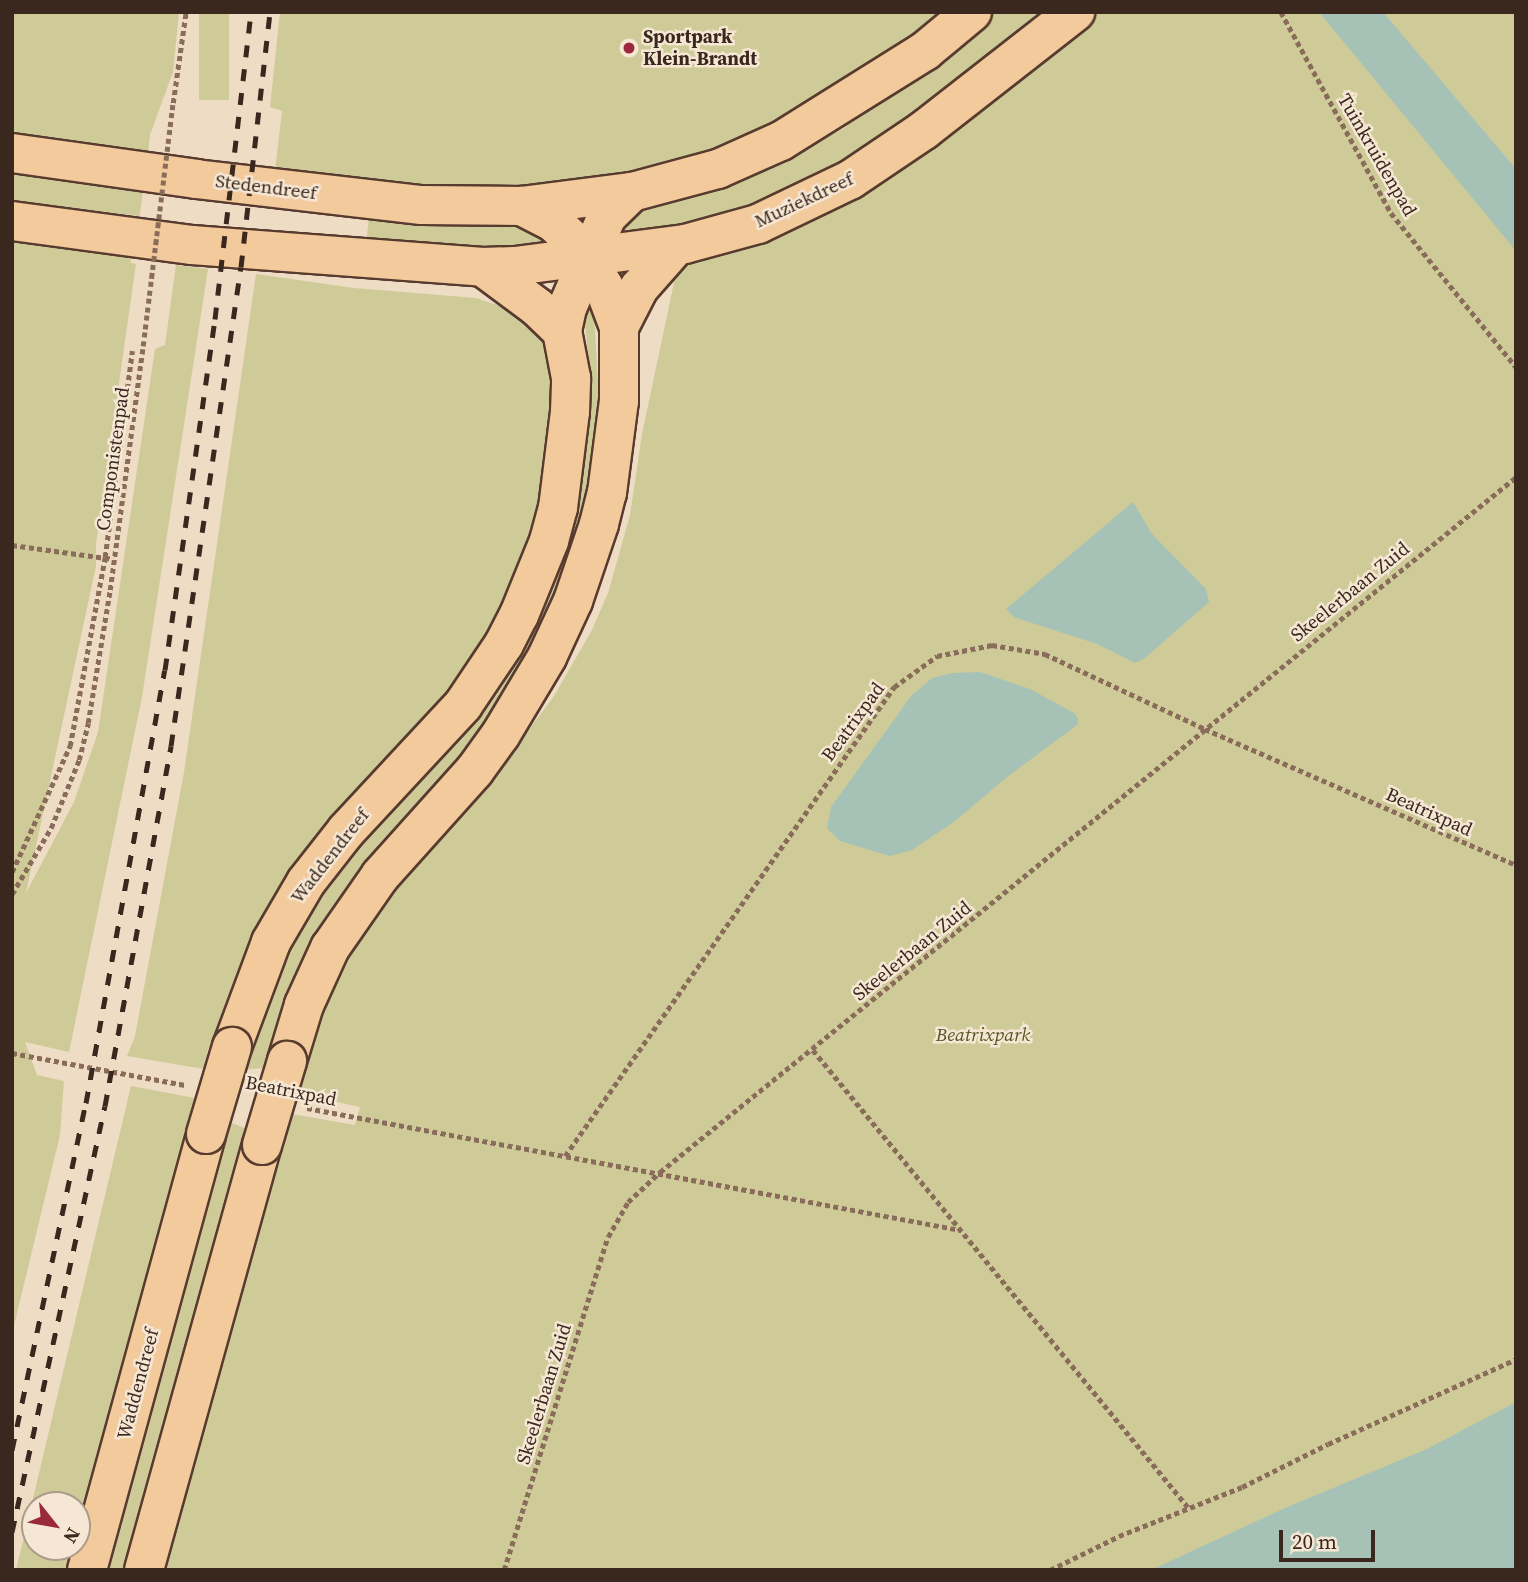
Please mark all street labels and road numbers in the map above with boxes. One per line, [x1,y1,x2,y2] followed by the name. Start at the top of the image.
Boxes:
[1333,90,1421,220] street label: Tuinkruidenpad
[751,167,857,233] street label: Muziekdreef
[214,169,318,205] street label: Stedendreef
[92,386,134,532] street label: Componistenpad
[1286,537,1414,647] street label: Skeelerbaan Zuid
[817,678,889,766] street label: Beatrixpad
[1382,783,1476,841] street label: Beatrixpad
[286,804,374,908] street label: Waddendreef
[848,896,976,1006] street label: Skeelerbaan Zuid
[244,1071,338,1111] street label: Beatrixpad
[512,1321,576,1467] street label: Skeelerbaan Zuid
[112,1326,164,1442] street label: Waddendreef

